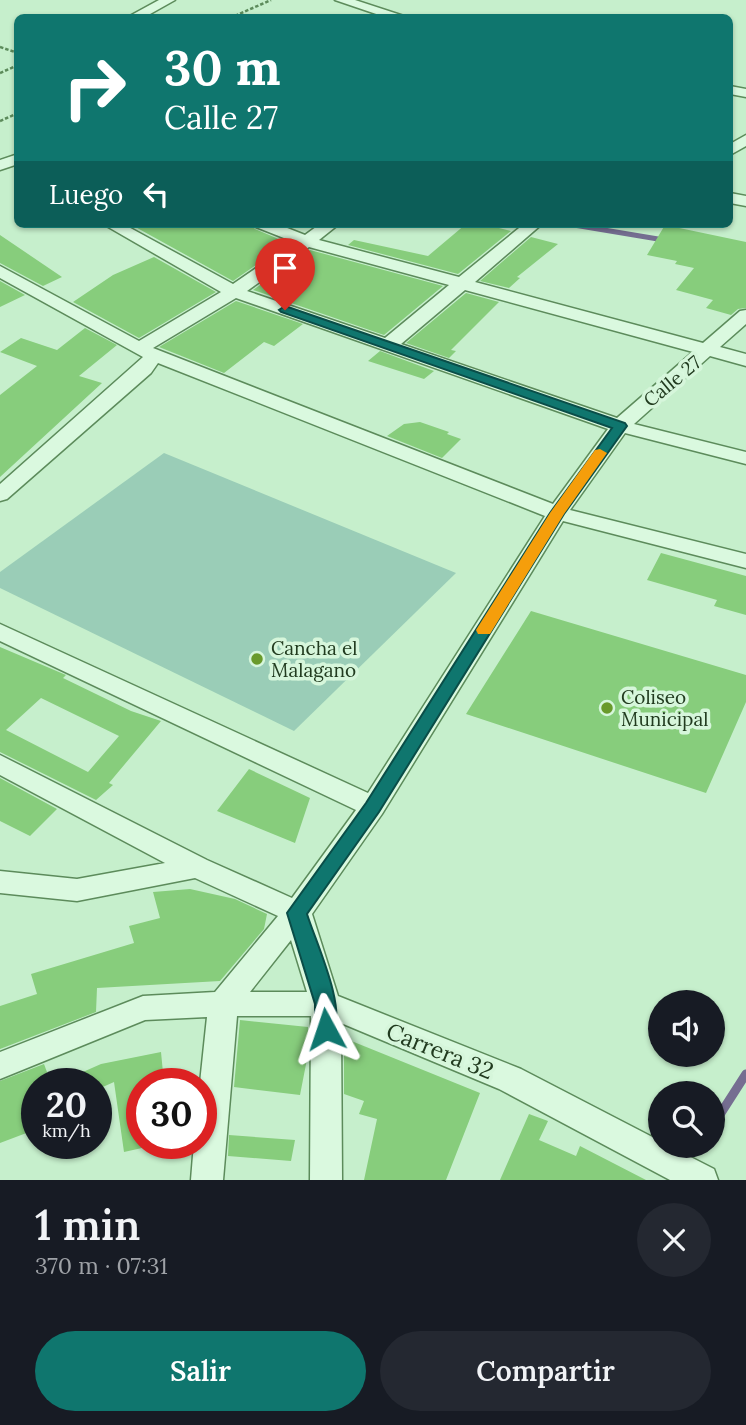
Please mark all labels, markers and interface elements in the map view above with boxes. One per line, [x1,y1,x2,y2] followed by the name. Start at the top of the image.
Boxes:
[164,36,281,98] text: 30 m
[49,42,140,133] icon: right
[164,97,278,138] text: Calle 27
[137,175,175,213] icon: left
[49,178,123,211] text: Luego
[255,238,315,310] pin
[266,249,304,287] icon: arrive
[638,350,706,412] street label: Calle 27
[271,636,357,682] place label: Cancha el Malagano
[249,651,265,667] marker: Cancha el Malagano
[621,685,708,731] place label: Coliseo Municipal
[599,700,615,716] marker: Coliseo Municipal
[648,990,725,1158] map controls
[648,990,725,1067] button: sound
[289,992,363,1066] position arrow
[382,1016,498,1085] street label: Carrera 32
[126,1068,217,1159] speed limit sign: 30
[648,1081,725,1158] button: search
[46,1082,87,1127] text: 20
[42,1119,91,1142] text: km/h
[35,1198,140,1252] text: 1 min
[637,1203,711,1277] button: close
[35,1251,168,1280] text: 370 m · 07:31
[35,1331,366,1411] button: Salir
[380,1331,711,1411] button: Compartir

